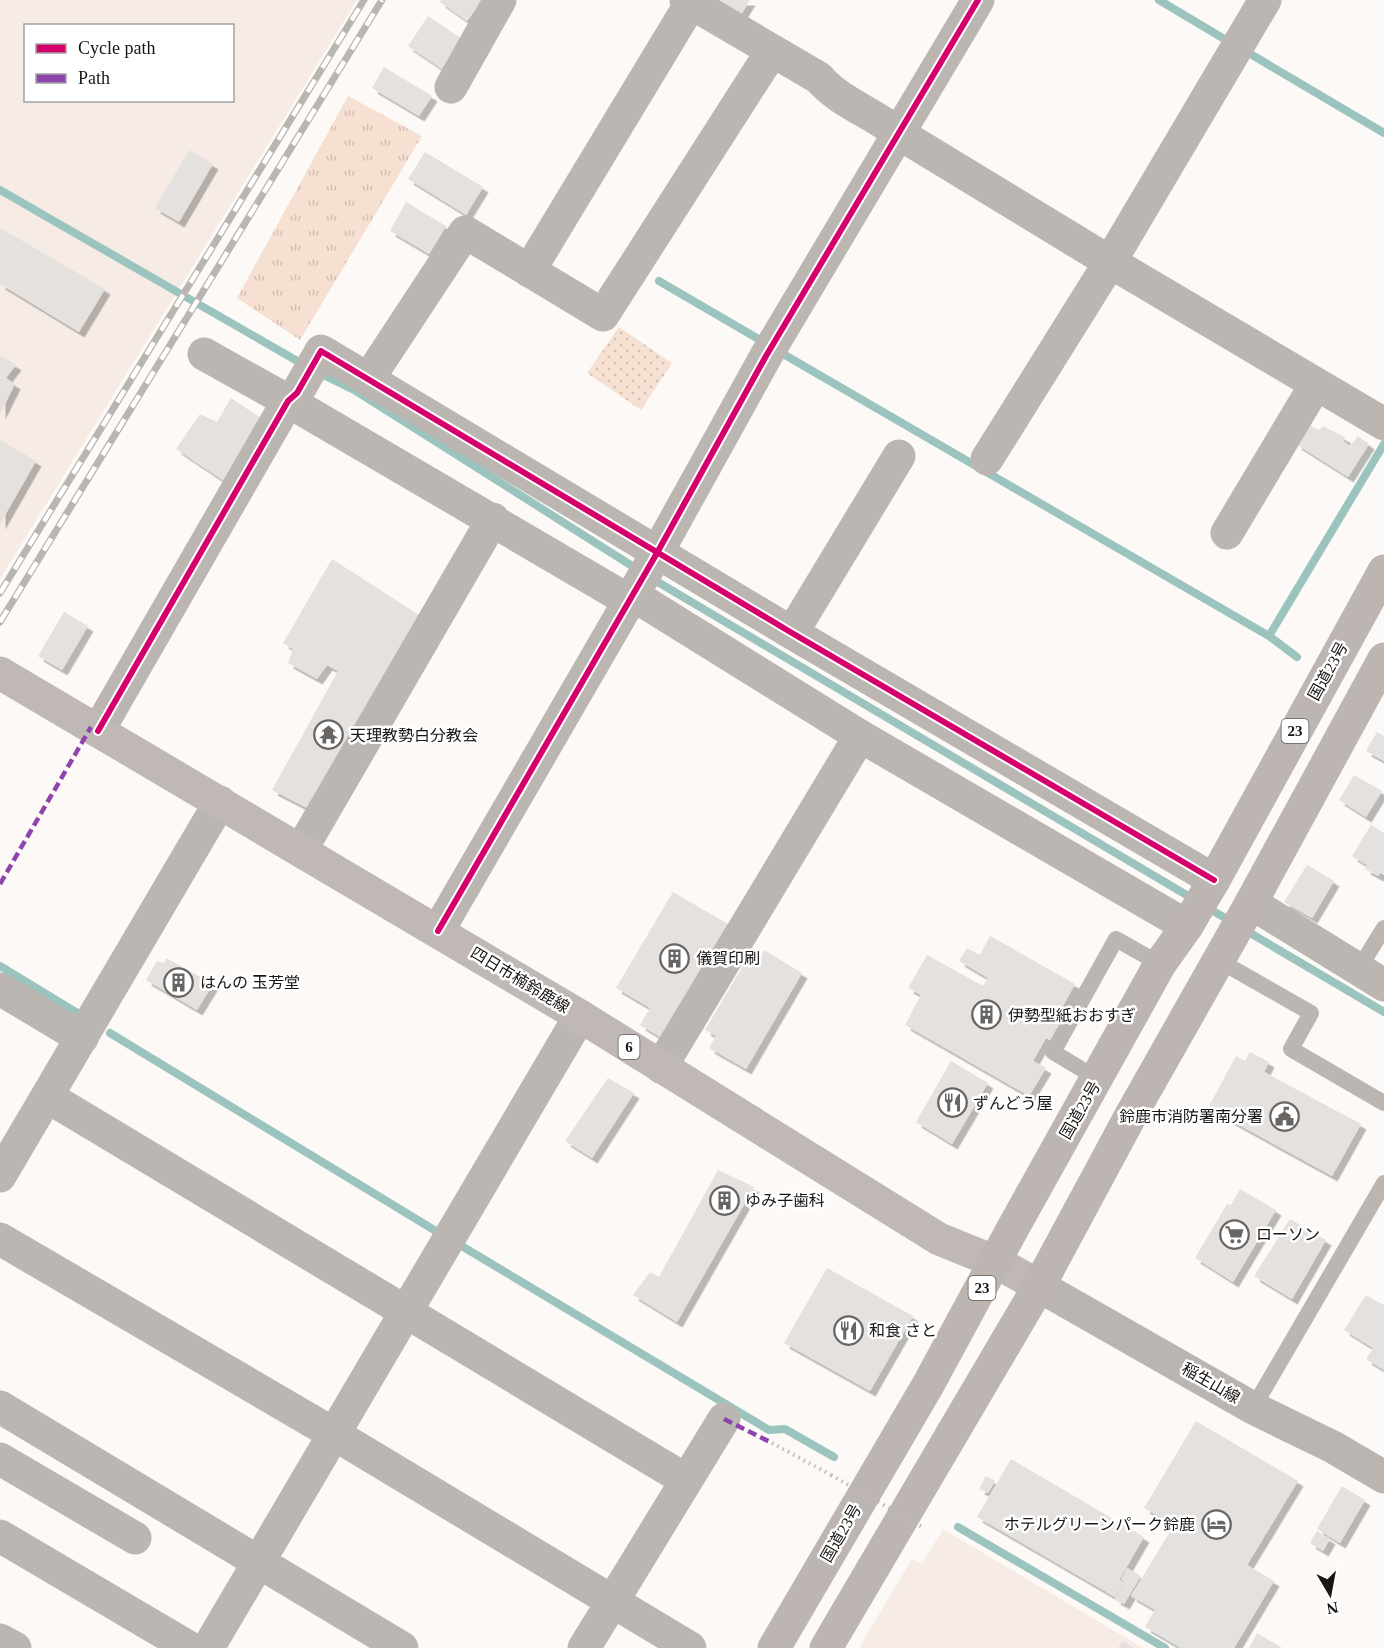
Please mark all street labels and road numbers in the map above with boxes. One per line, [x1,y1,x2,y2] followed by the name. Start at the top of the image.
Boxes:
[1305,639,1351,703] street label: 国道23号
[1282,719,1308,743] road number: 23
[468,944,572,1016] street label: 四日市楠鈴鹿線
[618,1035,640,1059] road number: 6
[1057,1078,1103,1142] street label: 国道23号
[968,1276,996,1300] road number: 23
[1179,1360,1243,1406] street label: 稲生山線
[818,1501,864,1565] street label: 国道23号

